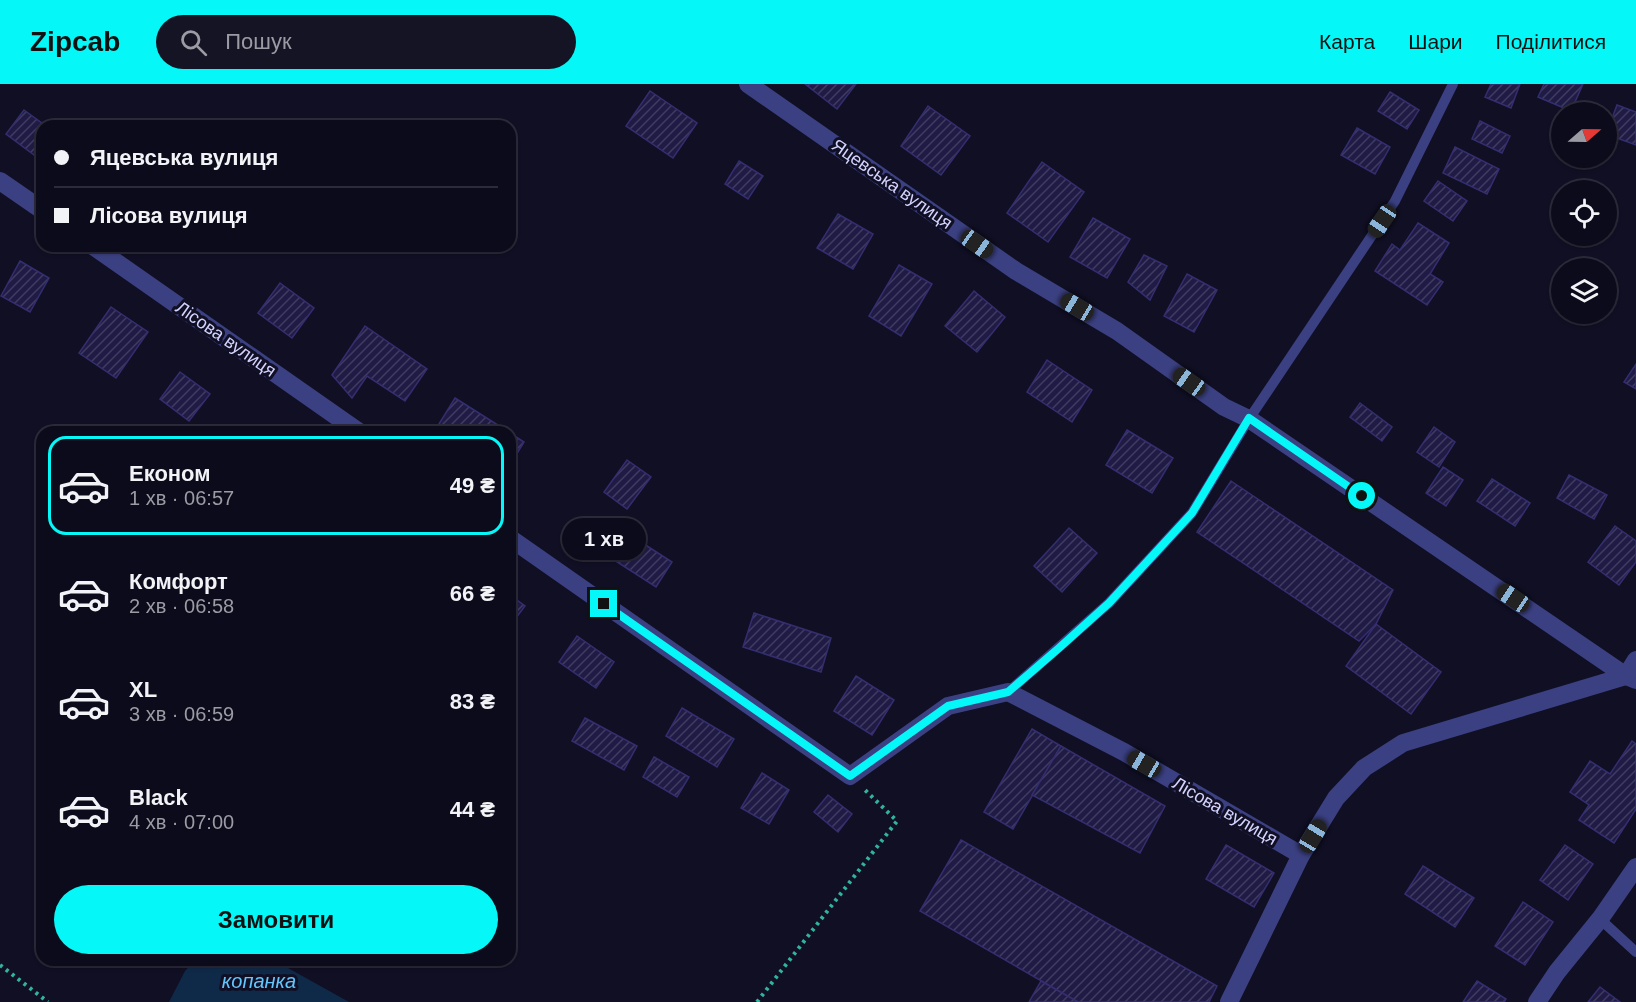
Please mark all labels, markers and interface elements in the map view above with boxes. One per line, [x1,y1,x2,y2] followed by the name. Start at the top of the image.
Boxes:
[156,15,576,69] search box
[30,26,120,57] text: Zipcab
[177,26,210,59] icon: search
[225,29,292,54] text: Пошук
[1319,30,1375,53] text: Карта
[1408,30,1463,53] text: Шари
[1496,30,1606,53] text: Поділитися
[1551,102,1617,168] north arrow
[1551,102,1617,324] map controls
[828,135,956,233] street label: Яцевська вулиця
[90,145,278,170] text: Яцевська вулиця
[1551,180,1617,246] button: locate
[1364,201,1400,241] car
[90,203,248,228] text: Лісова вулиця
[957,226,997,262] car
[1551,258,1617,324] button: layers
[1057,290,1097,324] car
[172,297,280,381] street label: Лісова вулиця
[1169,364,1209,400] car
[57,459,111,513] icon: car
[129,461,211,486] text: Економ
[450,473,495,498] text: 49 ₴
[1348,482,1375,509] route start
[129,487,234,509] text: 1 хв · 06:57
[562,517,646,559] callout: 1 хв
[584,528,624,550] text: 1 хв
[57,567,111,621] icon: car
[129,569,228,594] text: Комфорт
[1493,580,1533,616] car
[450,581,495,606] text: 66 ₴
[590,590,617,617] route end
[129,595,234,617] text: 2 хв · 06:58
[57,675,111,729] icon: car
[129,677,157,702] text: XL
[450,689,495,714] text: 83 ₴
[129,703,234,725] text: 3 хв · 06:59
[1124,747,1164,781] car
[1169,773,1281,849] street label: Лісова вулиця
[57,783,111,837] icon: car
[129,785,188,810] text: Black
[450,797,495,822] text: 44 ₴
[129,811,234,833] text: 4 хв · 07:00
[1296,816,1330,856] car
[54,885,498,954] button: Замовити
[222,970,296,992] water label: копанка

